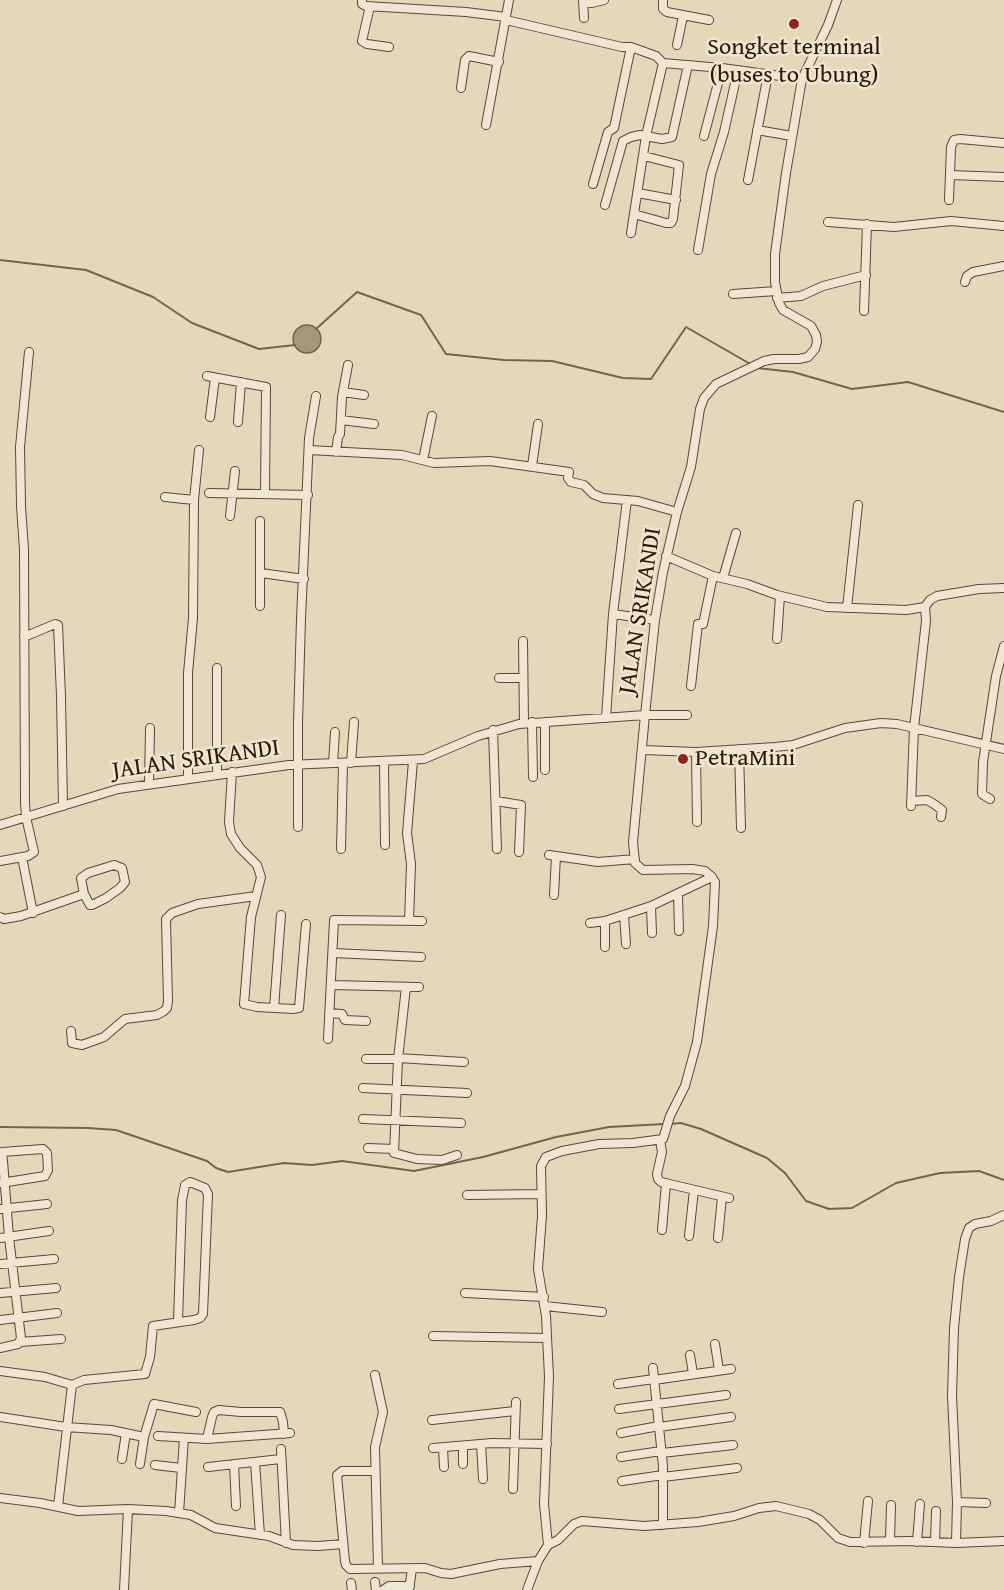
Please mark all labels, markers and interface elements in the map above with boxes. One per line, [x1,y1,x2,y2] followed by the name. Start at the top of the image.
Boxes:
[787,17,801,31] marker: Songket terminal (buses to Ubung)
[707,34,881,90] place label: Songket terminal (buses to Ubung)
[614,525,668,697] street label: JALAN SRIKANDI
[110,734,282,786] street label: JALAN SRIKANDI
[695,745,795,773] place label: PetraMini
[676,752,690,766] marker: PetraMini

